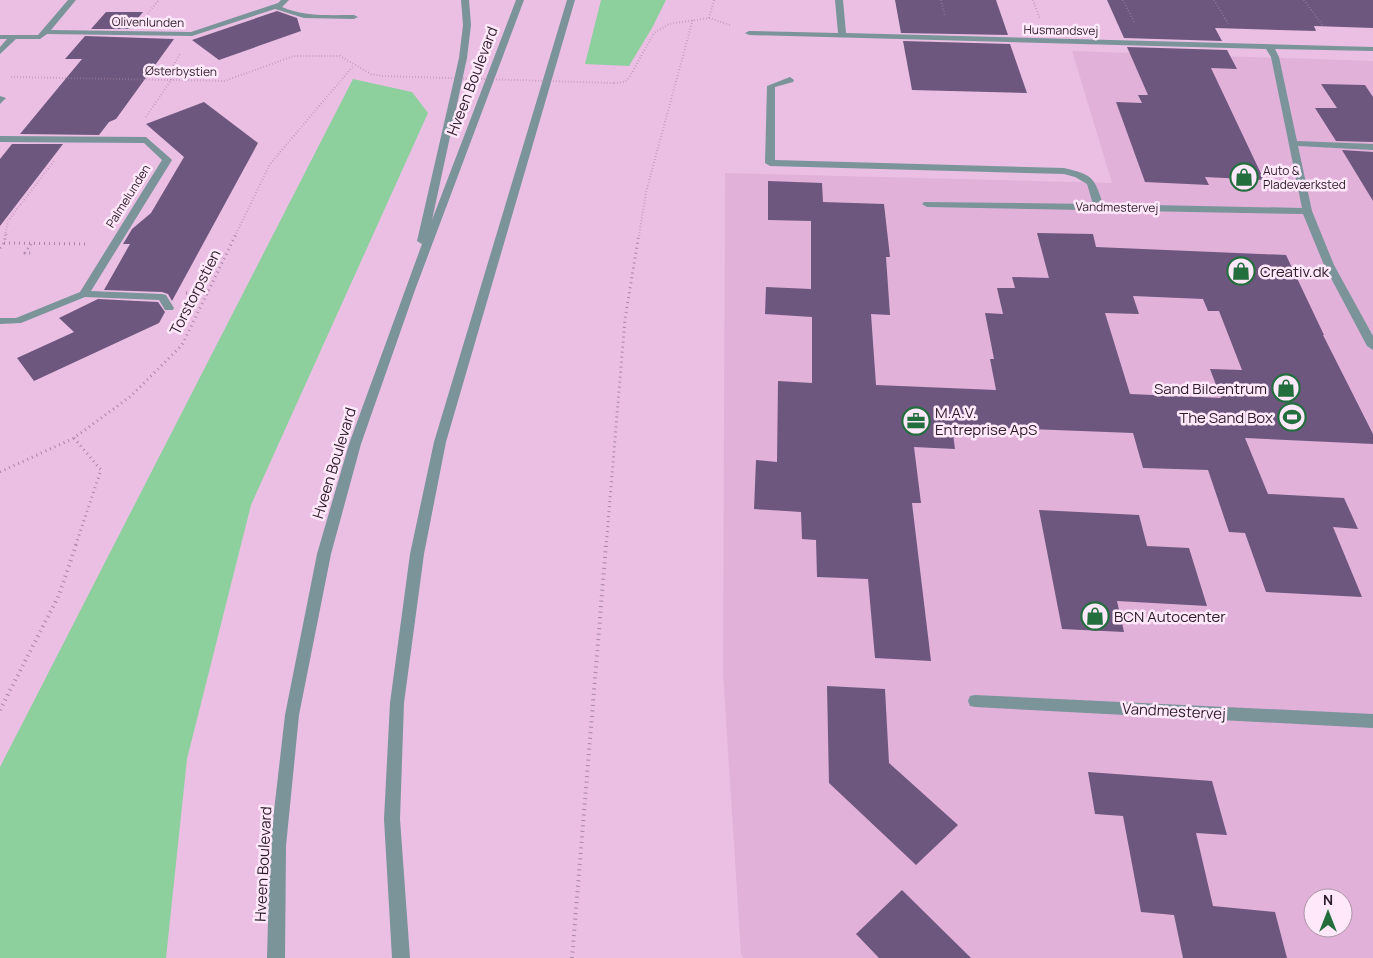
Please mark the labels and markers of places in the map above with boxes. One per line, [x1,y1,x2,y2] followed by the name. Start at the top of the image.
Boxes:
[1229,162,1259,192] shop icon: Auto & Pladeværksted
[1263,162,1346,193] place label: Auto & Pladeværksted
[1226,256,1256,286] shop icon: Creativ.dk
[1260,261,1330,282] place label: Creativ.dk
[1271,373,1301,403] shop icon: Sand Bilcentrum
[1154,378,1267,399] place label: Sand Bilcentrum
[935,402,1037,440] place label: M.A.V. Entreprise ApS
[1277,402,1307,432] sports icon: The Sand Box
[901,406,931,436] office icon: M.A.V. Entreprise ApS
[1179,407,1273,428] place label: The Sand Box
[1080,601,1110,631] shop icon: BCN Autocenter
[1114,606,1226,627] place label: BCN Autocenter

